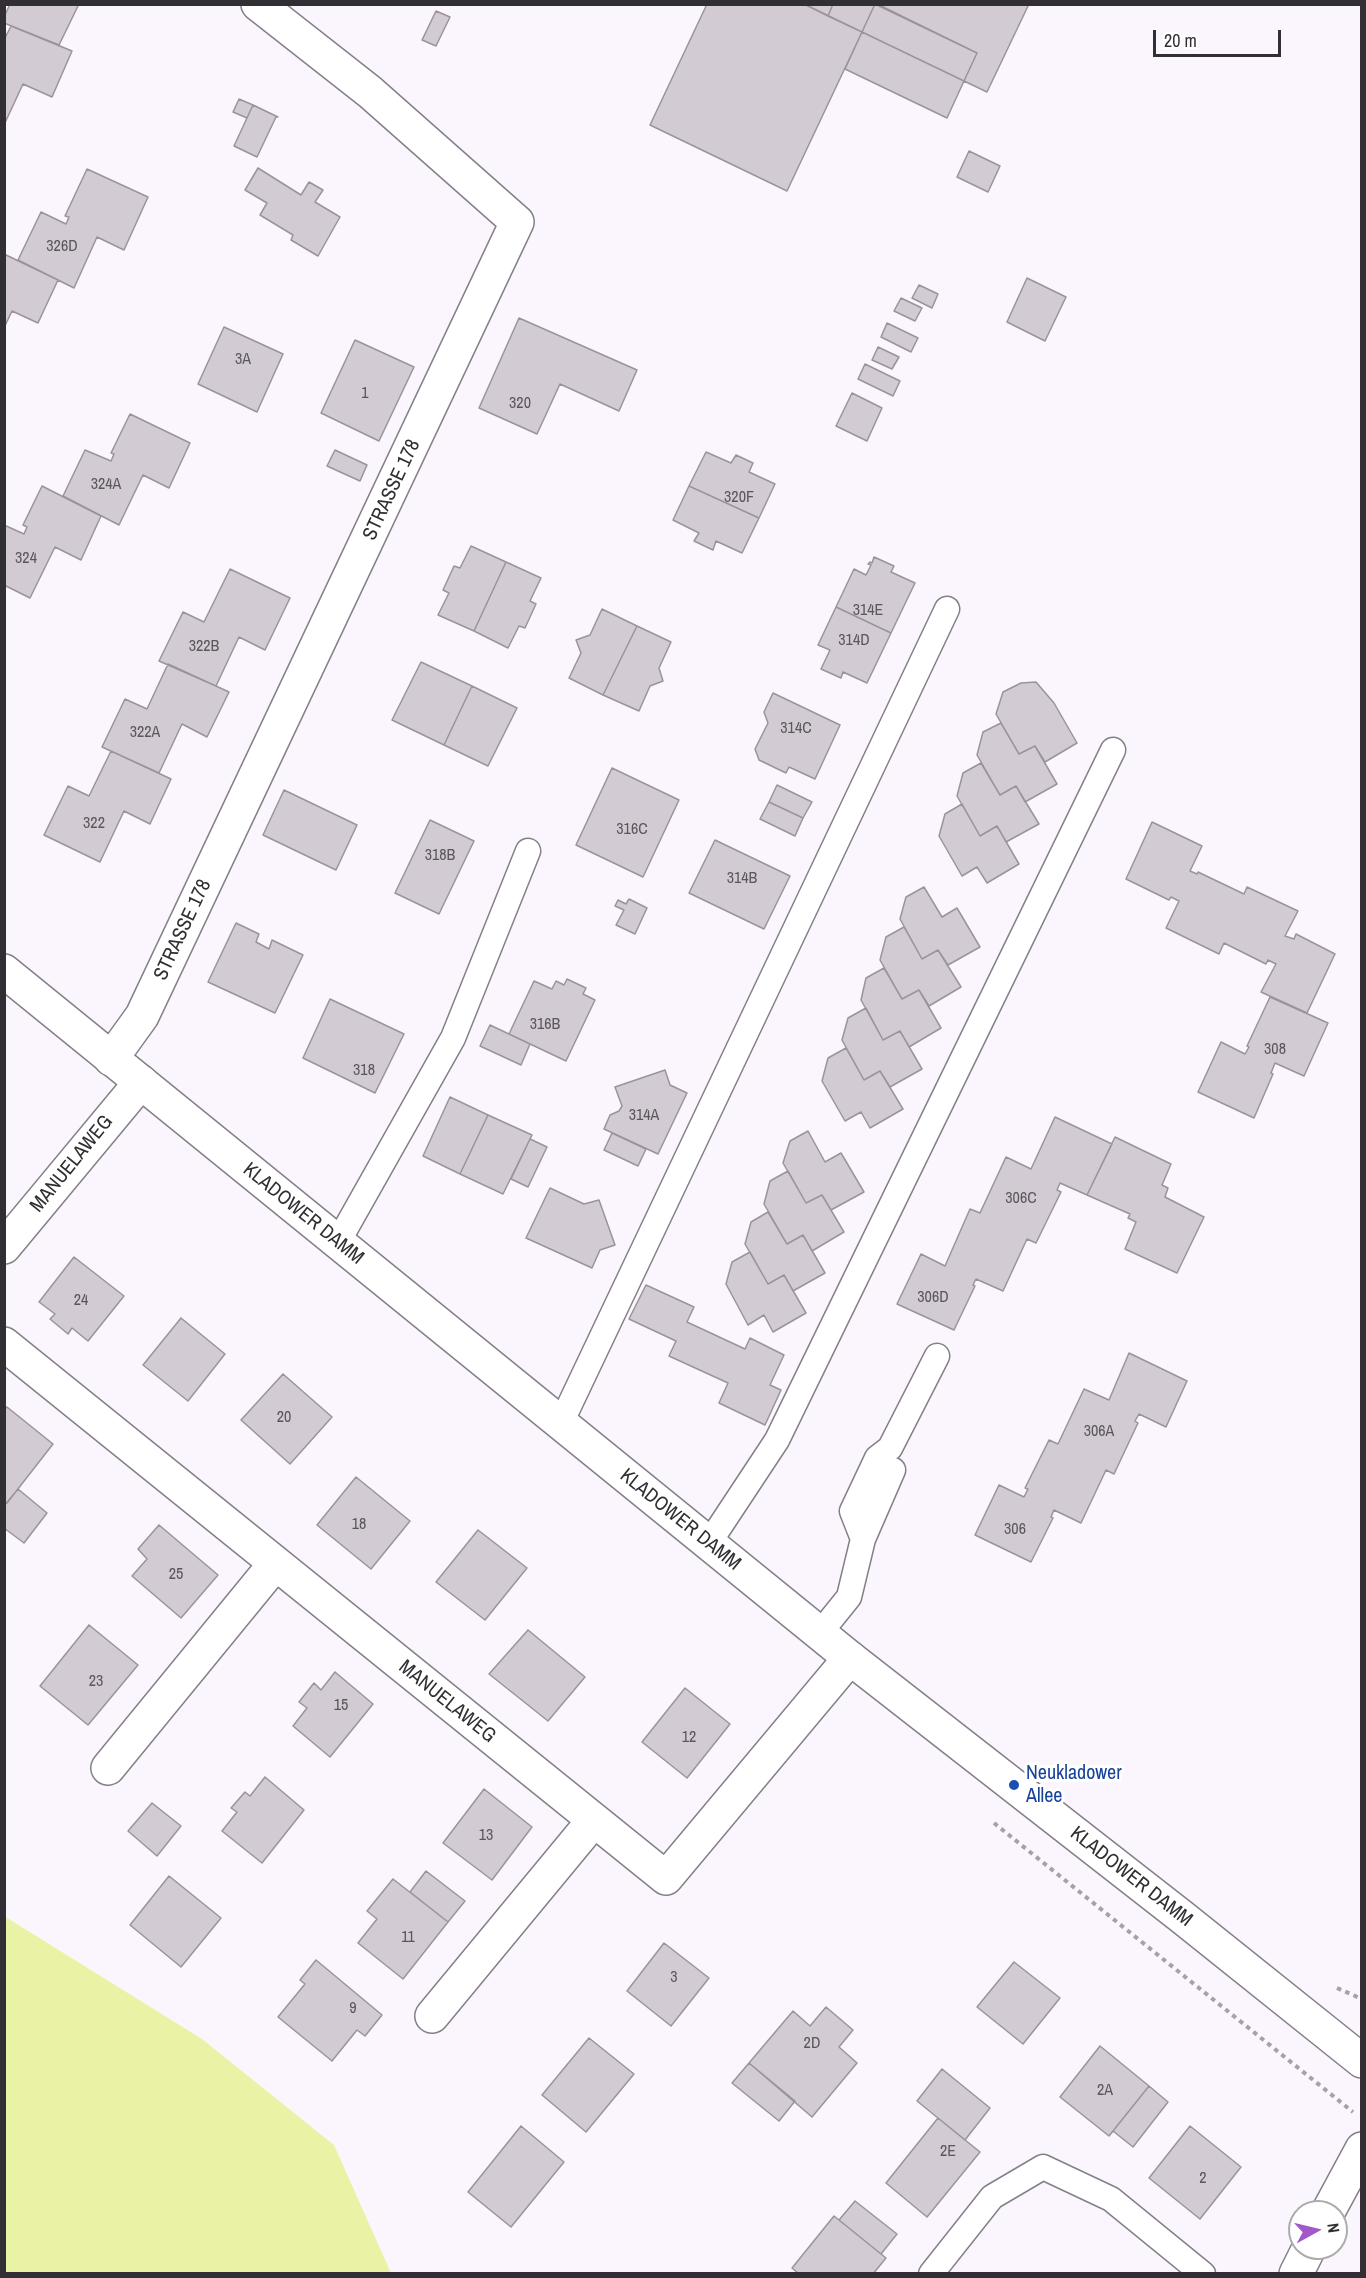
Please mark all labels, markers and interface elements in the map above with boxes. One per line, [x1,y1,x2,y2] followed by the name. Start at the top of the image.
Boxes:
[1156,18,1284,56] scale bar
[1164,28,1197,53] text: 20 m
[46,237,78,257] house number: 326D
[235,350,251,370] house number: 3A
[361,384,369,404] house number: 1
[509,394,531,414] house number: 320
[358,436,426,544] street label: STRASSE 178
[91,475,121,495] house number: 324A
[724,488,754,508] house number: 320F
[15,549,37,569] house number: 324
[853,601,883,621] house number: 314E
[838,631,870,651] house number: 314D
[189,637,219,657] house number: 322B
[780,719,812,739] house number: 314C
[130,723,160,743] house number: 322A
[83,814,105,834] house number: 322
[616,820,648,840] house number: 316C
[425,846,455,866] house number: 318B
[727,869,757,889] house number: 314B
[149,876,217,984] street label: STRASSE 178
[530,1015,560,1035] house number: 316B
[1264,1040,1286,1060] house number: 308
[353,1061,375,1081] house number: 318
[629,1106,659,1126] house number: 314A
[26,1111,118,1217] street label: MANUELAWEG
[238,1158,368,1270] street label: KLADOWER DAMM
[1005,1189,1037,1209] house number: 306C
[917,1288,949,1308] house number: 306D
[74,1291,88,1311] house number: 24
[277,1408,291,1428] house number: 20
[1084,1422,1114,1442] house number: 306A
[615,1464,745,1576] street label: KLADOWER DAMM
[352,1515,366,1535] house number: 18
[1004,1520,1026,1540] house number: 306
[169,1565,183,1585] house number: 25
[394,1656,500,1748] street label: MANUELAWEG
[89,1672,103,1692] house number: 23
[334,1696,348,1716] house number: 15
[682,1728,696,1748] house number: 12
[1026,1762,1122,1809] place label: Neukladower Allee
[1007,1778,1021,1792] marker: Neukladower Allee
[1065,1822,1197,1932] street label: KLADOWER DAMM
[479,1826,493,1846] house number: 13
[401,1928,415,1948] house number: 11
[670,1968,678,1988] house number: 3
[349,1999,357,2019] house number: 9
[804,2034,820,2054] house number: 2D
[1097,2081,1113,2101] house number: 2A
[940,2142,956,2162] house number: 2E
[1199,2169,1207,2189] house number: 2
[1288,2200,1348,2260] north arrow
[1322,2222,1345,2234] text: N

